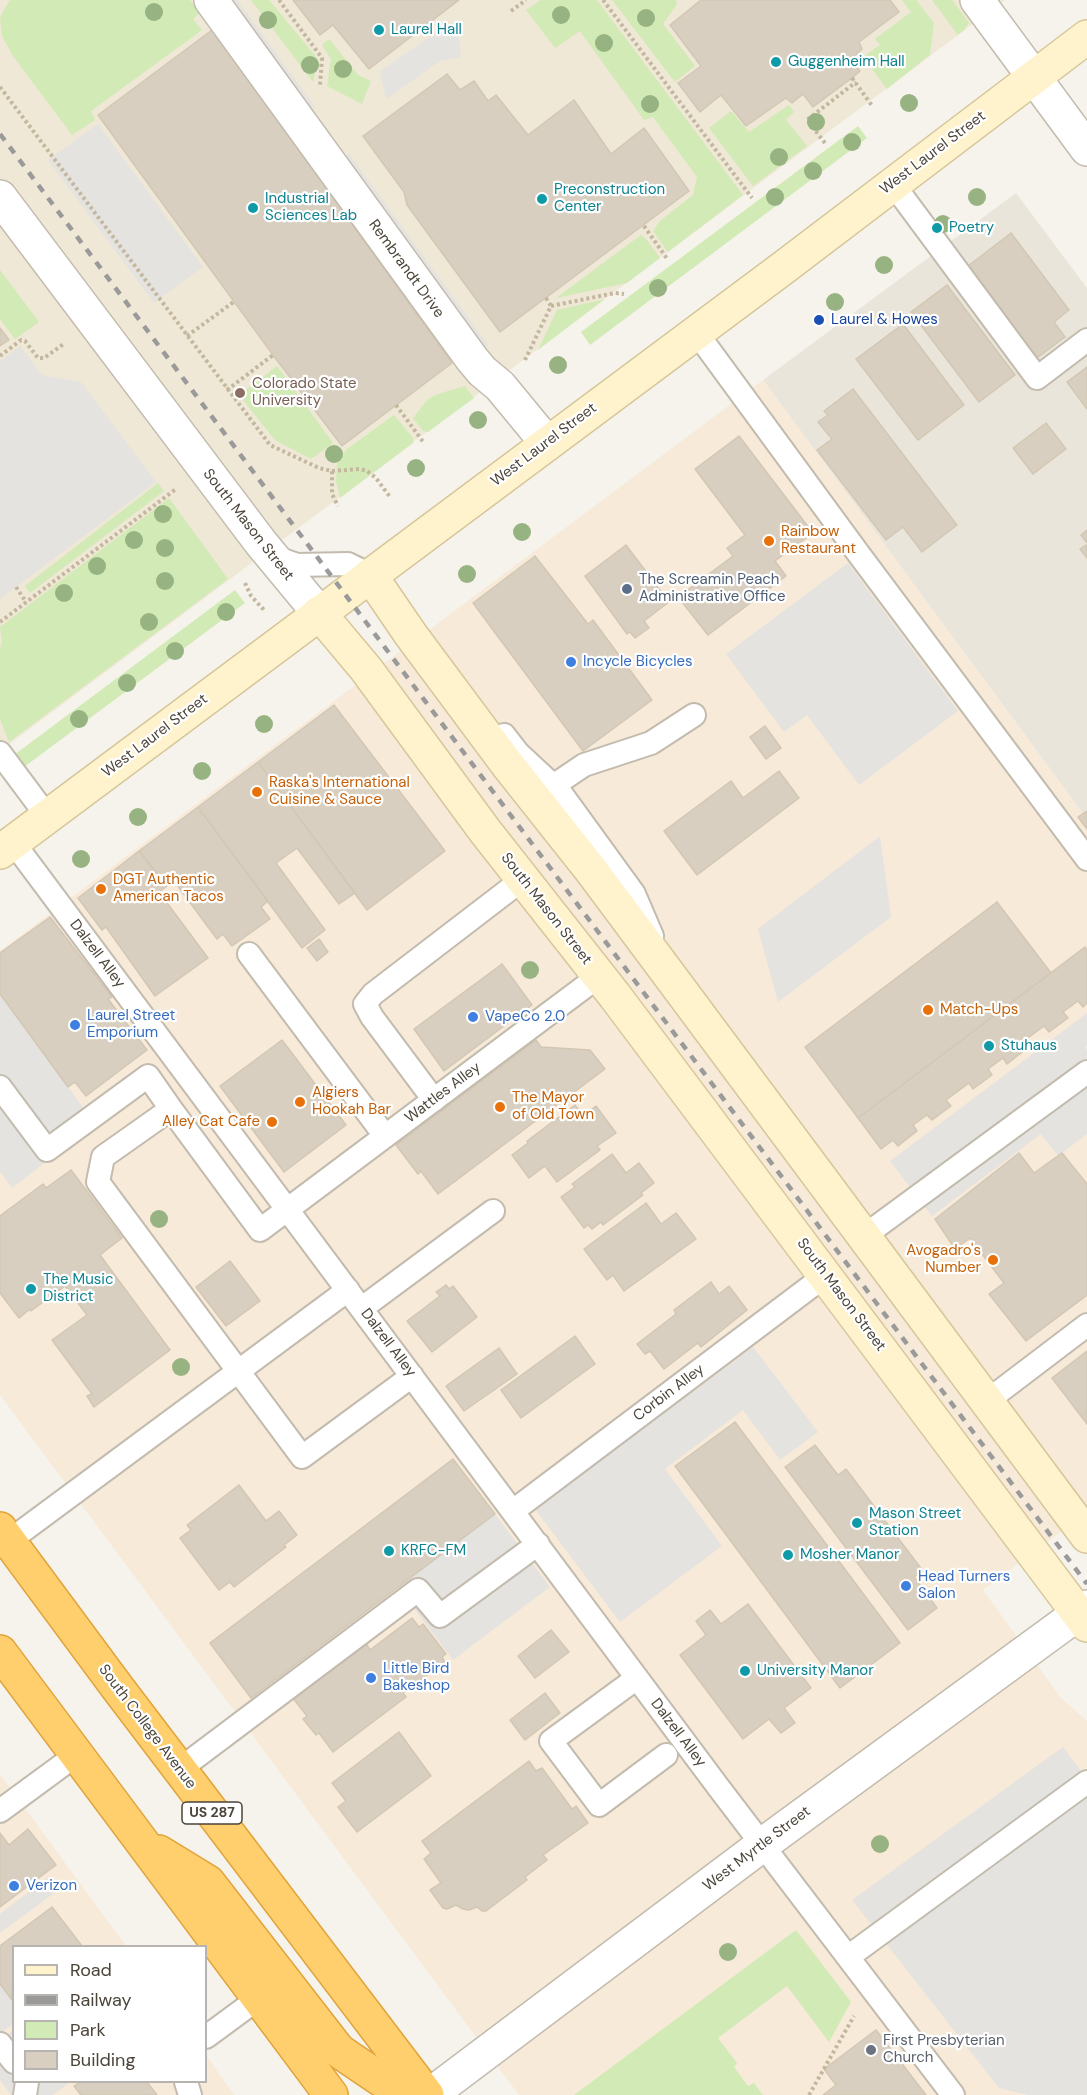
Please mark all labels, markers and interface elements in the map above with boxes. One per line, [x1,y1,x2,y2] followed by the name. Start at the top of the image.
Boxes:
[391,21,462,39] place label: Laurel Hall
[372,23,386,37] marker: Laurel Hall
[788,53,905,71] place label: Guggenheim Hall
[769,55,783,69] marker: Guggenheim Hall
[877,107,989,199] street label: West Laurel Street
[554,181,665,216] place label: Preconstruction Center
[265,190,357,225] place label: Industrial Sciences Lab
[535,192,549,206] marker: Preconstruction Center
[246,201,260,215] marker: Industrial Sciences Lab
[364,216,448,322] street label: Rembrandt Drive
[949,219,994,237] place label: Poetry
[930,221,944,235] marker: Poetry
[831,311,938,329] place label: Laurel & Howes
[812,313,826,327] marker: Laurel & Howes
[252,375,357,410] place label: Colorado State University
[233,386,247,400] marker: Colorado State University
[488,399,600,491] street label: West Laurel Street
[199,465,297,585] street label: South Mason Street
[781,523,856,558] place label: Rainbow Restaurant
[762,534,776,548] marker: Rainbow Restaurant
[639,571,785,606] place label: The Screamin Peach Administrative Office
[620,582,634,596] marker: The Screamin Peach Administrative Office
[583,653,693,671] place label: Incycle Bicycles
[564,655,578,669] marker: Incycle Bicycles
[99,690,211,782] street label: West Laurel Street
[269,774,410,809] place label: Raska's International Cuisine & Sauce
[250,785,264,799] marker: Raska's International Cuisine & Sauce
[497,849,595,969] street label: South Mason Street
[113,871,224,906] place label: DGT Authentic American Tacos
[94,882,108,896] marker: DGT Authentic American Tacos
[65,916,129,992] street label: Dalzell Alley
[940,1001,1018,1019] place label: Match-Ups
[921,1003,935,1017] marker: Match-Ups
[87,1007,175,1042] place label: Laurel Street Emporium
[485,1008,565,1026] place label: VapeCo 2.0
[466,1010,480,1024] marker: VapeCo 2.0
[68,1018,82,1032] marker: Laurel Street Emporium
[1001,1037,1057,1055] place label: Stuhaus
[982,1039,996,1053] marker: Stuhaus
[402,1059,484,1127] street label: Wattles Alley
[312,1084,391,1119] place label: Algiers Hookah Bar
[512,1089,594,1124] place label: The Mayor of Old Town
[293,1095,307,1109] marker: Algiers Hookah Bar
[493,1100,507,1114] marker: The Mayor of Old Town
[162,1113,260,1131] place label: Alley Cat Cafe
[265,1115,279,1129] marker: Alley Cat Cafe
[793,1235,889,1355] street label: South Mason Street
[906,1242,981,1277] place label: Avogadro's Number
[986,1253,1000,1267] marker: Avogadro's Number
[43,1271,113,1306] place label: The Music District
[24,1282,38,1296] marker: The Music District
[356,1305,420,1381] street label: Dalzell Alley
[630,1361,708,1425] street label: Corbin Alley
[869,1505,961,1540] place label: Mason Street Station
[850,1516,864,1530] marker: Mason Street Station
[401,1542,466,1560] place label: KRFC-FM
[382,1544,396,1558] marker: KRFC-FM
[800,1546,900,1564] place label: Mosher Manor
[781,1548,795,1562] marker: Mosher Manor
[918,1568,1010,1603] place label: Head Turners Salon
[899,1579,913,1593] marker: Head Turners Salon
[383,1660,450,1695] place label: Little Bird Bakeshop
[94,1661,200,1793] street label: South College Avenue
[757,1662,874,1680] place label: University Manor
[738,1664,752,1678] marker: University Manor
[364,1671,378,1685] marker: Little Bird Bakeshop
[646,1695,710,1771] street label: Dalzell Alley
[182,1802,242,1824] road number: US 287
[700,1803,814,1895] street label: West Myrtle Street
[26,1877,77,1895] place label: Verizon
[7,1879,21,1893] marker: Verizon
[12,1945,207,2083] legend
[70,1958,112,1982] text: Road
[70,1988,132,2012] text: Railway
[70,2018,106,2042] text: Park
[883,2032,1004,2067] place label: First Presbyterian Church
[864,2043,878,2057] marker: First Presbyterian Church
[70,2048,135,2072] text: Building

